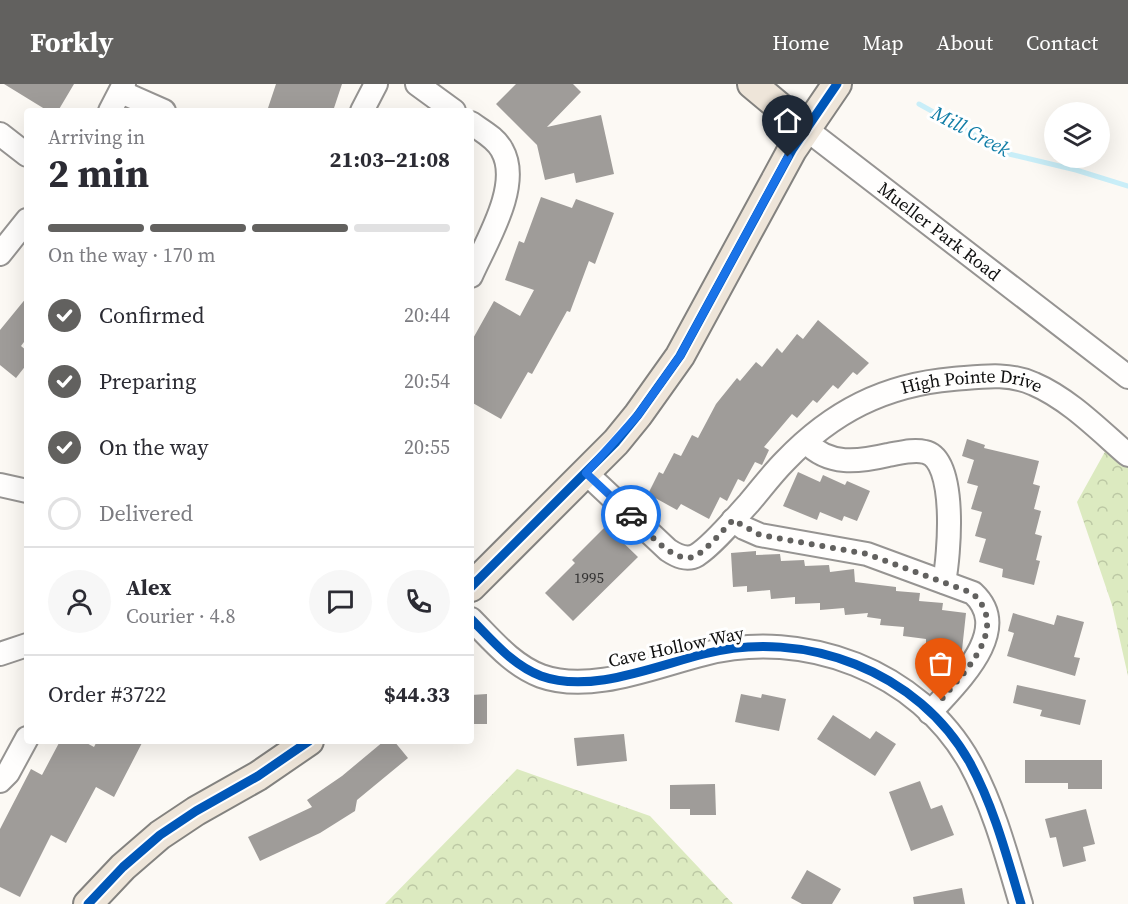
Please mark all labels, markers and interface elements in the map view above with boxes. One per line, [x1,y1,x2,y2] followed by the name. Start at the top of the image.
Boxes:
[30,23,113,61] text: Forkly
[772,28,830,57] text: Home
[863,28,904,57] text: Map
[937,28,993,57] text: About
[1026,28,1098,57] text: Contact
[762,95,813,157] pin
[926,98,1016,164] water label: Mill Creek
[1044,102,1110,168] map controls
[1044,102,1110,168] button: layers
[771,104,804,137] icon: home
[48,123,145,151] text: Arriving in
[330,144,450,174] text: 21:03–21:08
[48,147,149,200] text: 2 min
[873,176,1006,286] street label: Mueller Park Road
[48,241,215,269] text: On the way · 170 m
[48,299,81,332] icon: check
[99,300,204,330] text: Confirmed
[404,301,450,329] text: 20:44
[898,363,1047,400] street label: High Pointe Drive
[48,365,81,398] icon: check
[99,366,196,396] text: Preparing
[404,367,450,395] text: 20:54
[48,431,81,464] icon: check
[99,432,208,462] text: On the way
[404,433,450,461] text: 20:55
[601,485,661,545] courier
[99,498,193,528] text: Delivered
[615,499,648,532] icon: car
[574,567,604,588] house number: 1995
[48,570,111,633] button: person
[309,570,372,633] button: chat
[387,570,450,633] button: phone
[126,572,171,602] text: Alex
[126,602,235,630] text: Courier · 4.8
[606,620,747,673] street label: Cave Hollow Way
[915,638,966,700] pin
[924,647,957,680] icon: bag
[48,679,166,709] text: Order #3722
[384,679,450,709] text: $44.33

